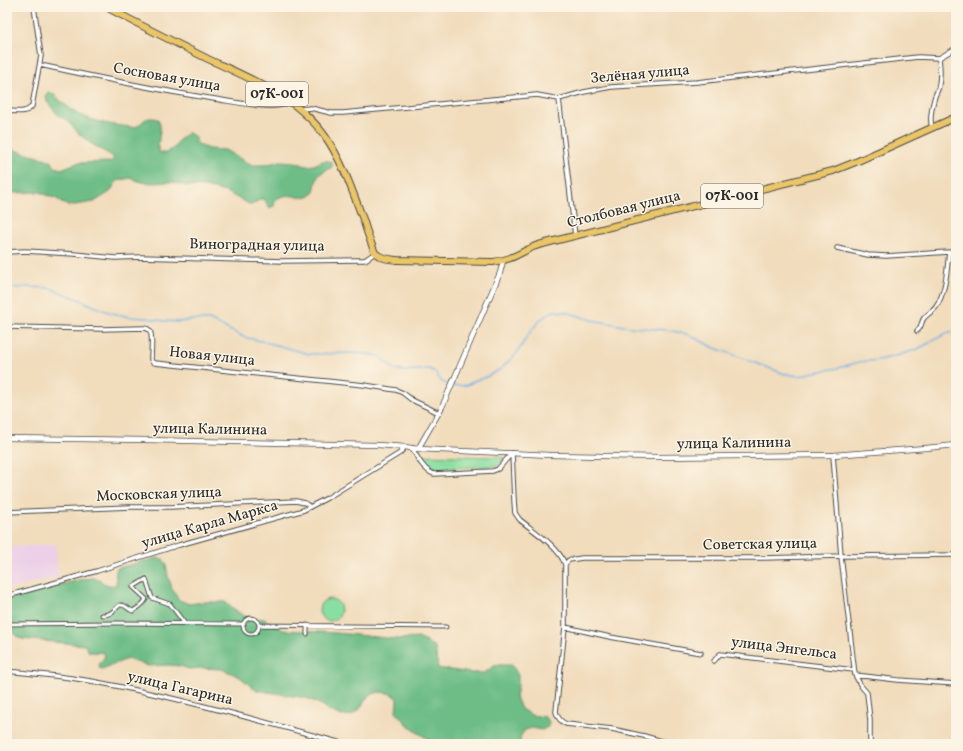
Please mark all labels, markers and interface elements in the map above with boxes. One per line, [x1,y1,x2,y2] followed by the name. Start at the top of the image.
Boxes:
[112,58,222,98] street label: Сосновая улица
[589,60,691,90] street label: Зелёная улица
[246,82,308,106] road number: 07К-001
[701,184,763,208] road number: 07К-001
[565,186,683,234] street label: Столбовая улица
[189,234,325,258] street label: Виноградная улица
[168,342,256,372] street label: Новая улица
[153,419,267,441] street label: улица Калинина
[677,433,791,455] street label: улица Калинина
[96,482,222,508] street label: Московская улица
[139,496,281,554] street label: улица Карла Маркса
[703,534,817,556] street label: Советская улица
[730,632,838,666] street label: улица Энгельса
[125,667,235,711] street label: улица Гагарина

